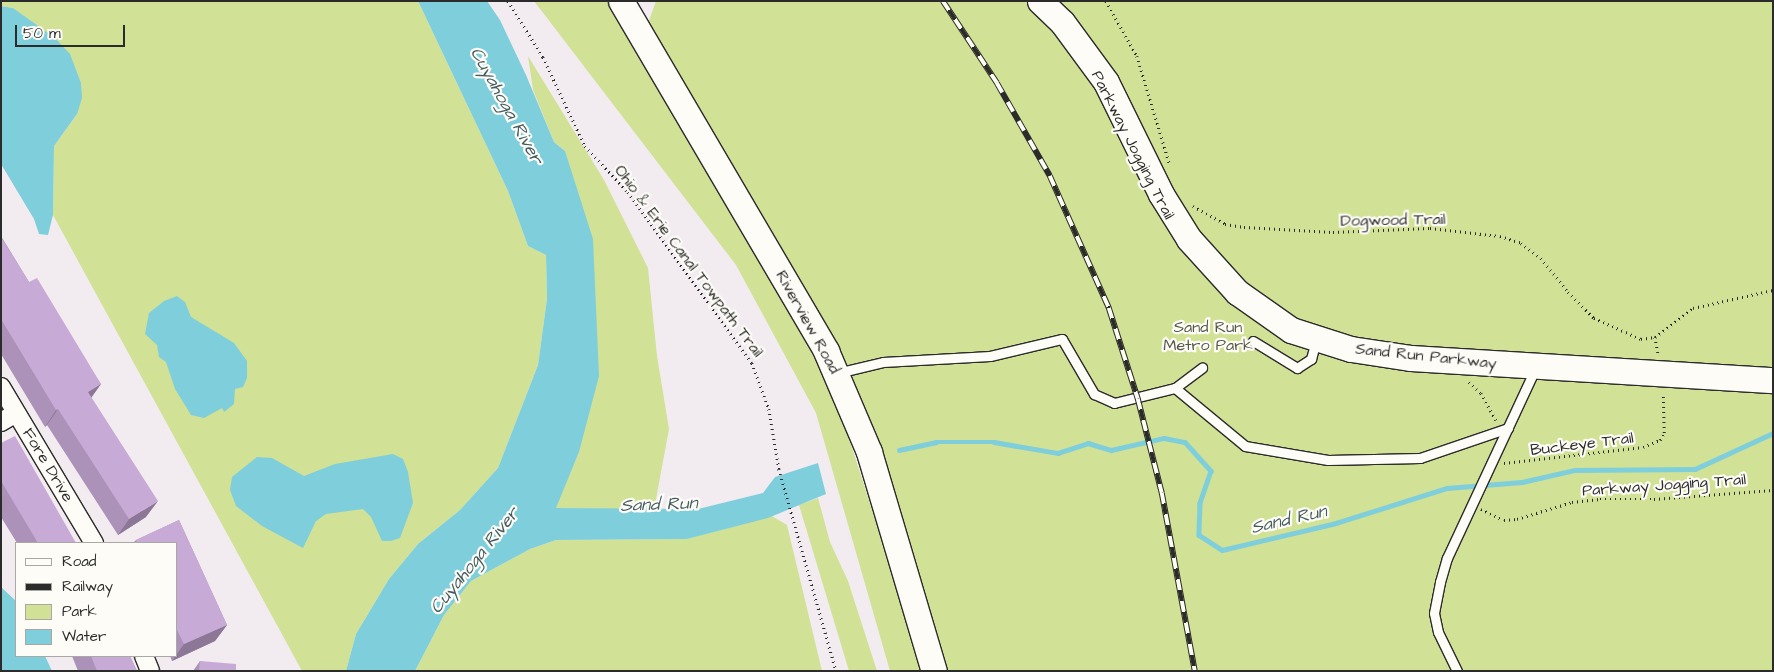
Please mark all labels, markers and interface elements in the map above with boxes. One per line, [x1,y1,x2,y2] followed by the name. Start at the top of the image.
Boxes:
[18,15,128,47] scale bar
[23,23,61,44] text: 50 m
[465,44,547,168] water label: Cuyahoga River
[1087,67,1179,223] street label: Parkway Jogging Trail
[610,161,768,361] street label: Ohio & Erie Canal Towpath Trail
[1340,209,1446,231] street label: Dogwood Trail
[772,267,844,377] street label: Riverview Road
[1163,317,1253,355] park label: Sand Run Metro Park
[1354,339,1498,373] street label: Sand Run Parkway
[19,425,77,505] street label: Fore Drive
[1529,428,1635,460] street label: Buckeye Trail
[1581,470,1747,500] street label: Parkway Jogging Trail
[620,493,698,517] water label: Sand Run
[1249,501,1329,539] water label: Sand Run
[426,504,524,618] water label: Cuyahoga River
[15,542,178,657] legend
[62,551,96,572] text: Road
[62,576,113,597] text: Railway
[62,601,97,622] text: Park
[62,626,106,647] text: Water

